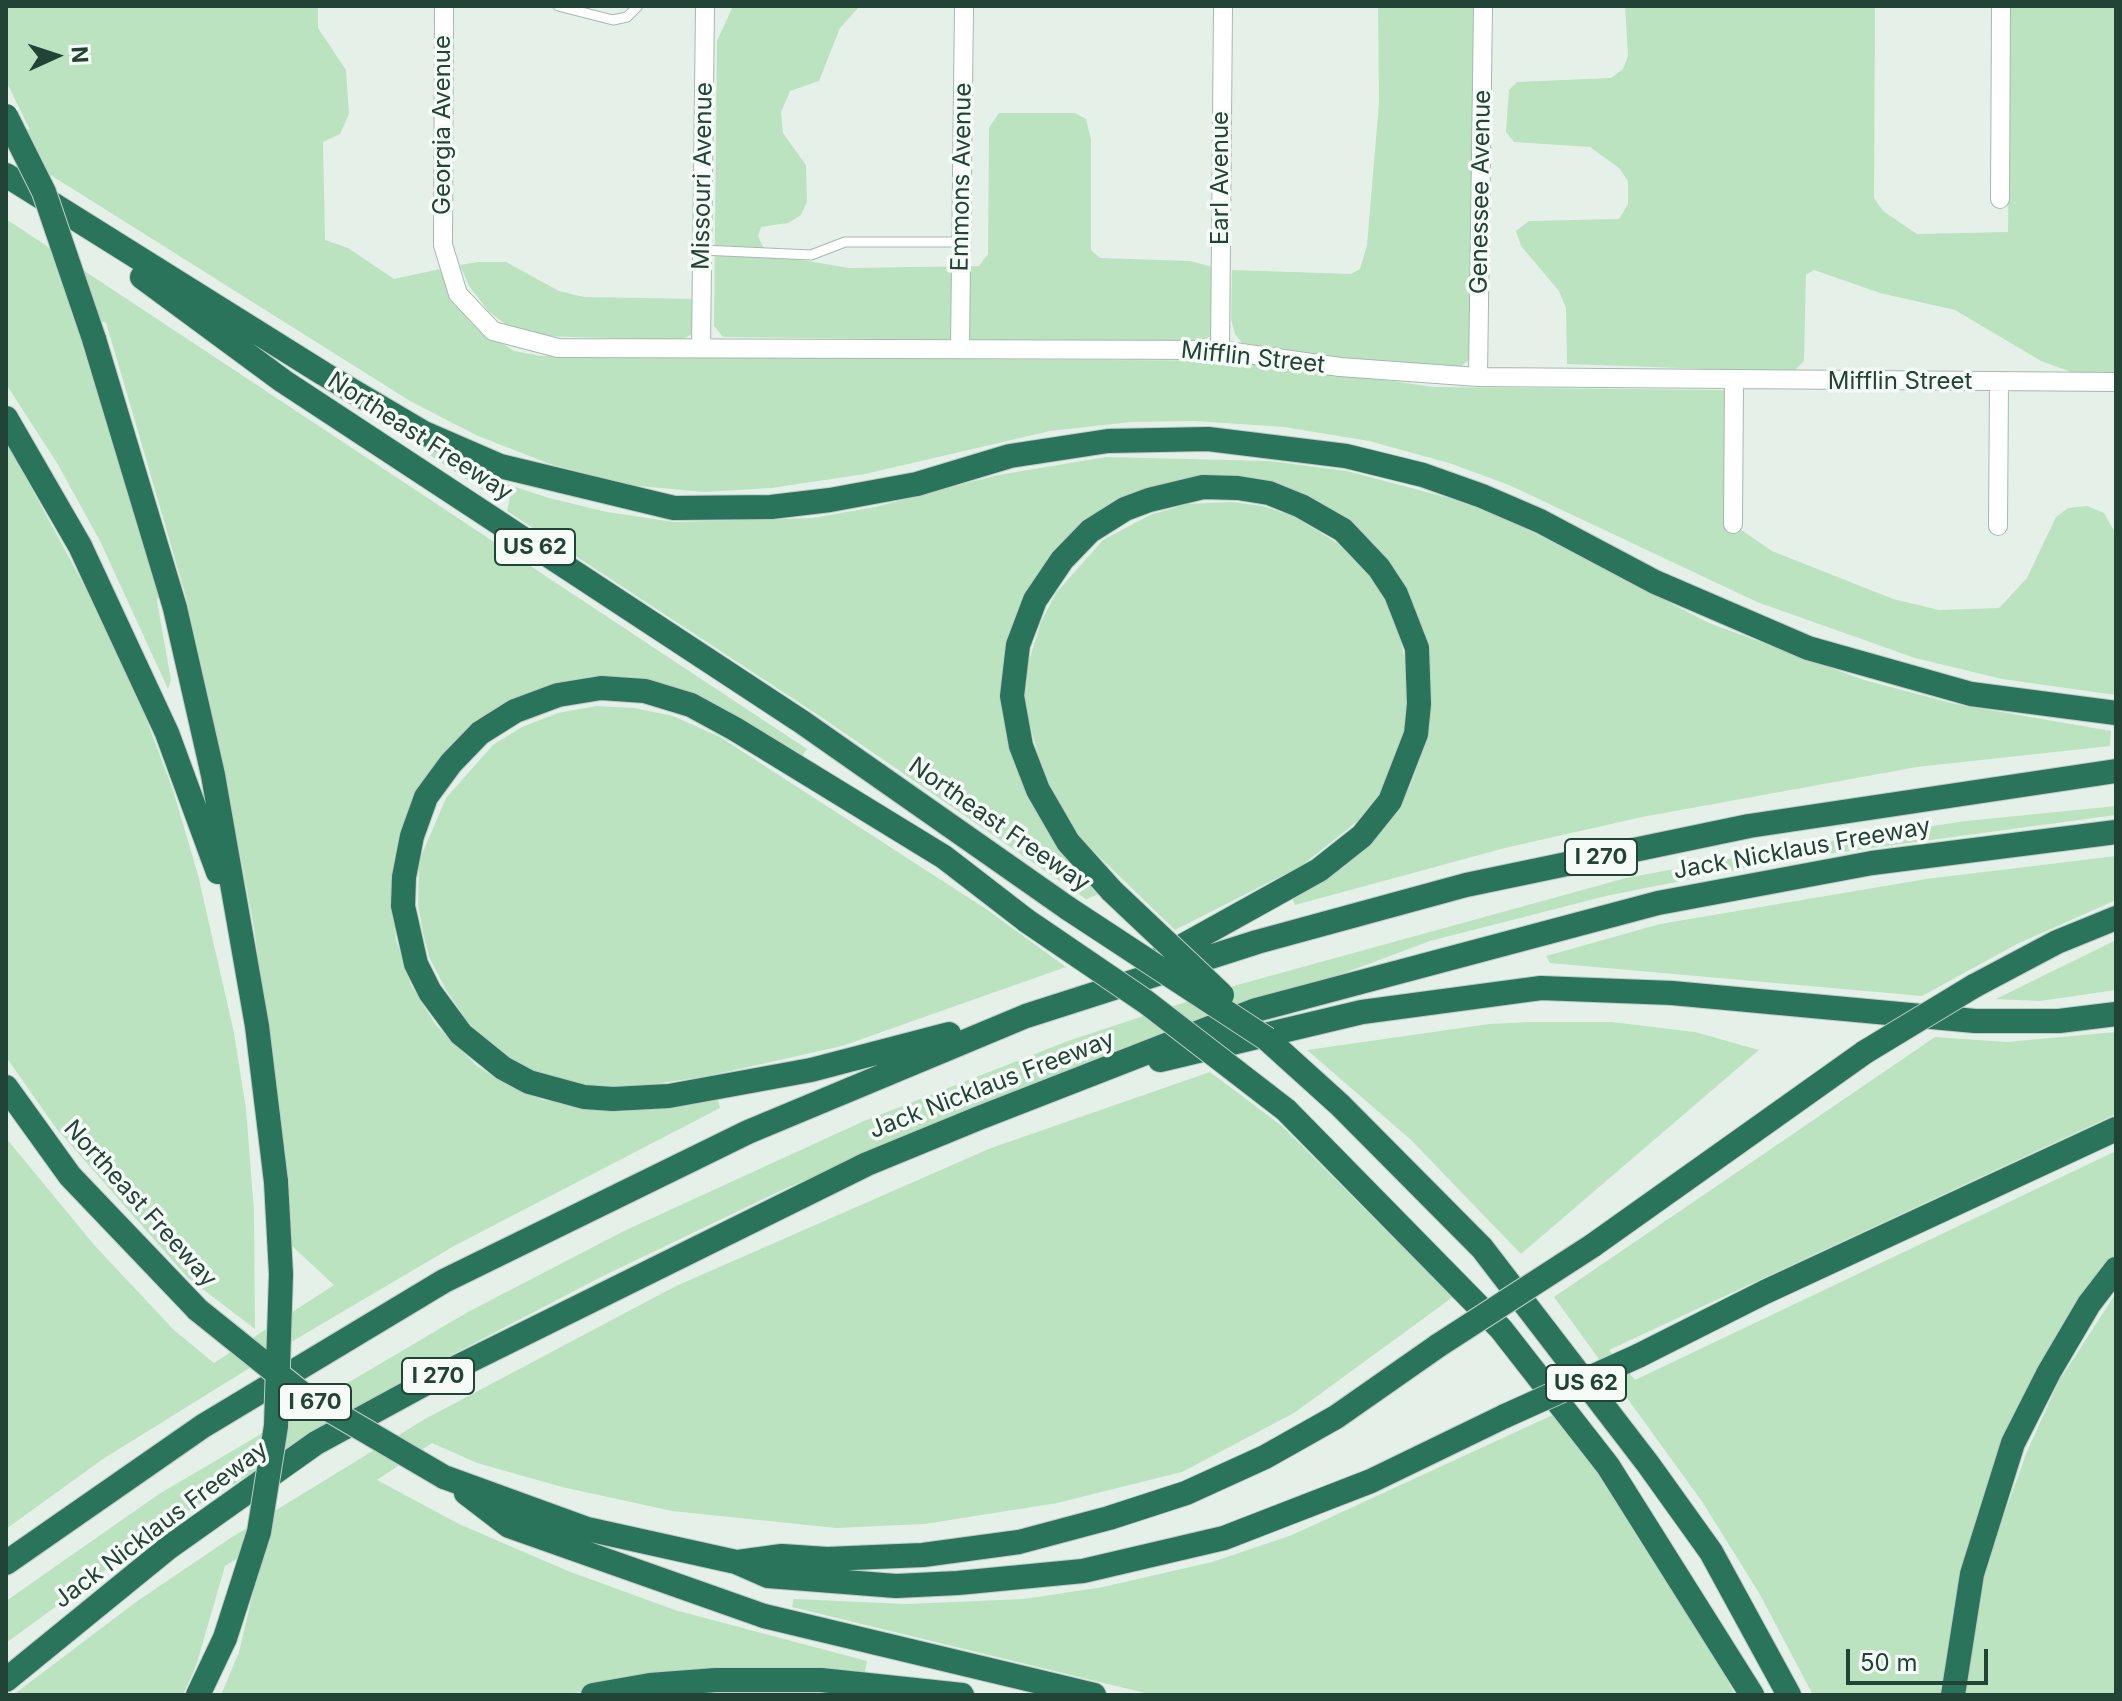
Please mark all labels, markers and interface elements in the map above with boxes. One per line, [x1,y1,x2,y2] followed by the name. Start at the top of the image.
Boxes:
[16,16,96,96] north arrow
[429,35,457,215] street label: Georgia Avenue
[67,46,93,64] text: N
[687,82,719,270] street label: Missouri Avenue
[946,82,978,272] street label: Emmons Avenue
[1465,90,1497,294] street label: Genessee Avenue
[1207,111,1235,245] street label: Earl Avenue
[1180,336,1326,380] street label: Mifflin Street
[322,366,518,508] street label: Northeast Freeway
[1828,368,1972,396] street label: Mifflin Street
[495,529,575,565] road number: US 62
[903,752,1095,898] street label: Northeast Freeway
[1671,812,1933,886] street label: Jack Nicklaus Freeway
[1565,839,1637,875] road number: I 270
[865,1025,1119,1145] street label: Jack Nicklaus Freeway
[57,1115,223,1293] street label: Northeast Freeway
[402,1358,474,1394] road number: I 270
[1546,1365,1626,1401] road number: US 62
[279,1384,351,1420] road number: I 670
[48,1435,274,1615] street label: Jack Nicklaus Freeway
[1850,1633,1992,1683] scale bar
[1860,1648,1918,1677] text: 50 m

